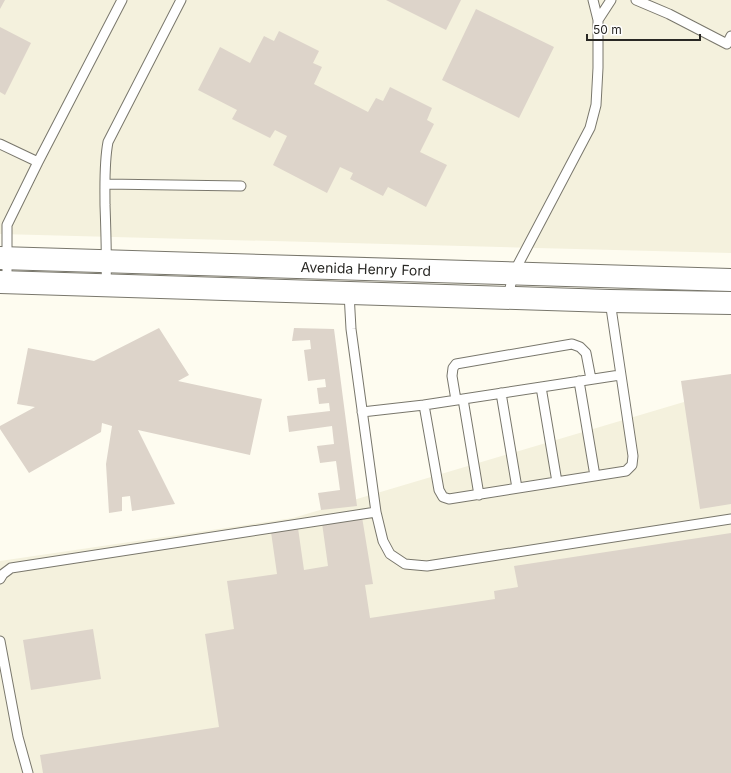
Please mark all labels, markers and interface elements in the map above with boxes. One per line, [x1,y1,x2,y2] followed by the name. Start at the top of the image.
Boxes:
[587,16,700,42] scale bar
[593,22,622,37] text: 50 m
[300,258,431,279] street label: Avenida Henry Ford

